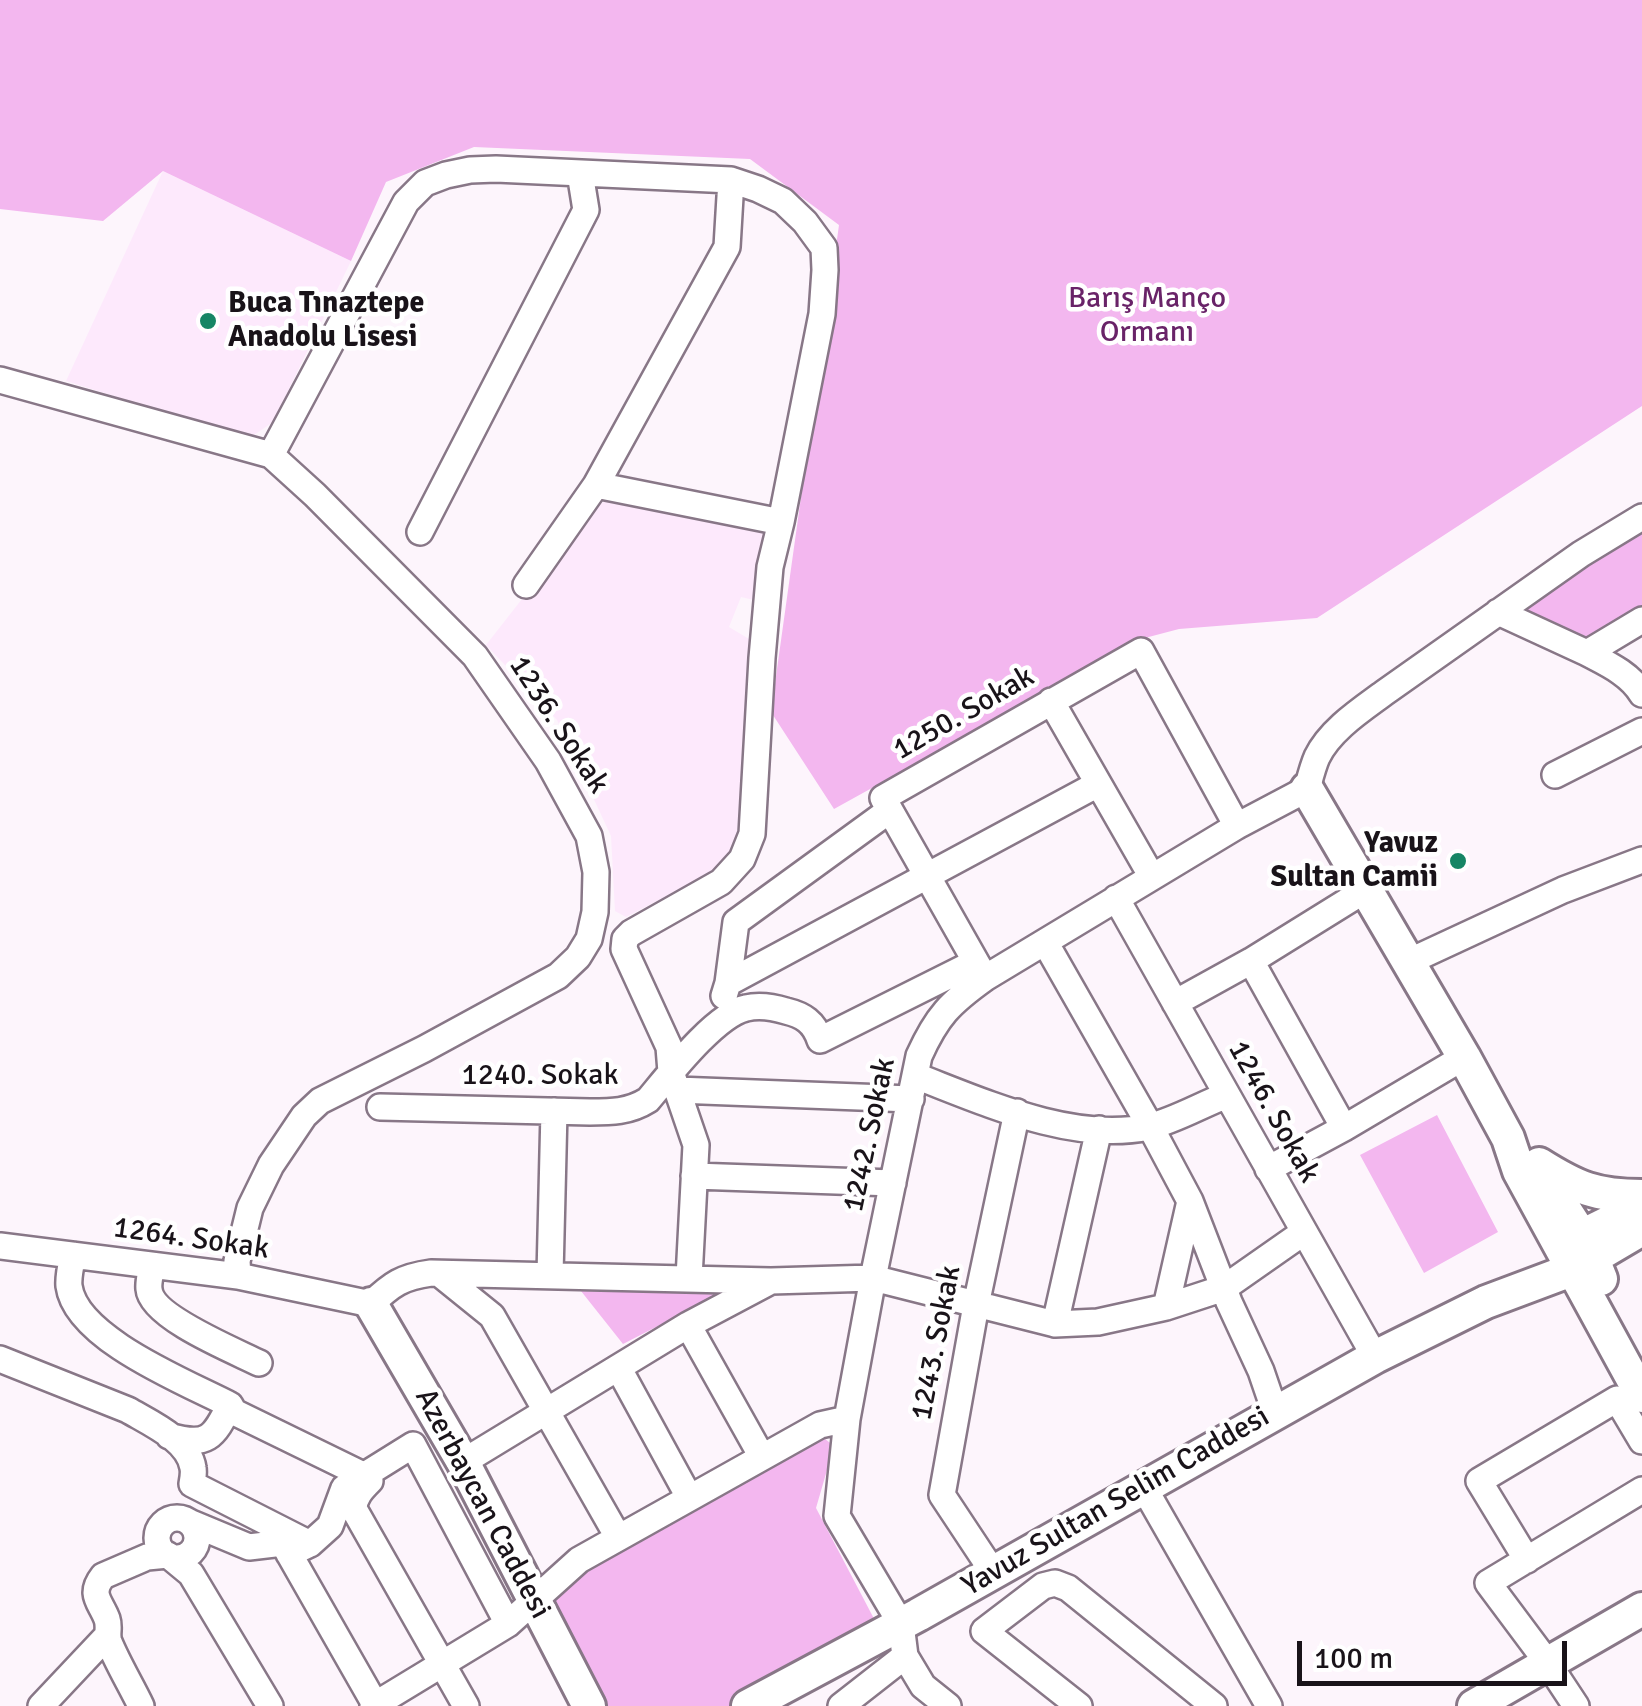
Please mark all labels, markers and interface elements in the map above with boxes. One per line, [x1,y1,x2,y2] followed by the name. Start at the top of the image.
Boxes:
[1068,281,1226,352] park label: Barış Manço Ormanı
[228,286,424,356] place label: Buca Tınaztepe Anadolu Lisesi
[197,310,219,332] marker: Buca Tınaztepe Anadolu Lisesi
[500,649,616,801] street label: 1236. Sokak
[887,659,1041,769] street label: 1250. Sokak
[1270,826,1438,896] place label: Yavuz Sultan Camii
[1447,850,1469,872] marker: Yavuz Sultan Camii
[1219,1035,1327,1189] street label: 1246. Sokak
[836,1055,904,1215] street label: 1242. Sokak
[462,1058,618,1094] street label: 1240. Sokak
[111,1210,271,1268] street label: 1264. Sokak
[904,1263,970,1423] street label: 1243. Sokak
[406,1383,558,1625] street label: Azerbaycan Caddesi
[956,1399,1276,1605] street label: Yavuz Sultan Selim Caddesi
[1302,1621,1572,1683] scale bar
[1314,1640,1393,1677] text: 100 m

